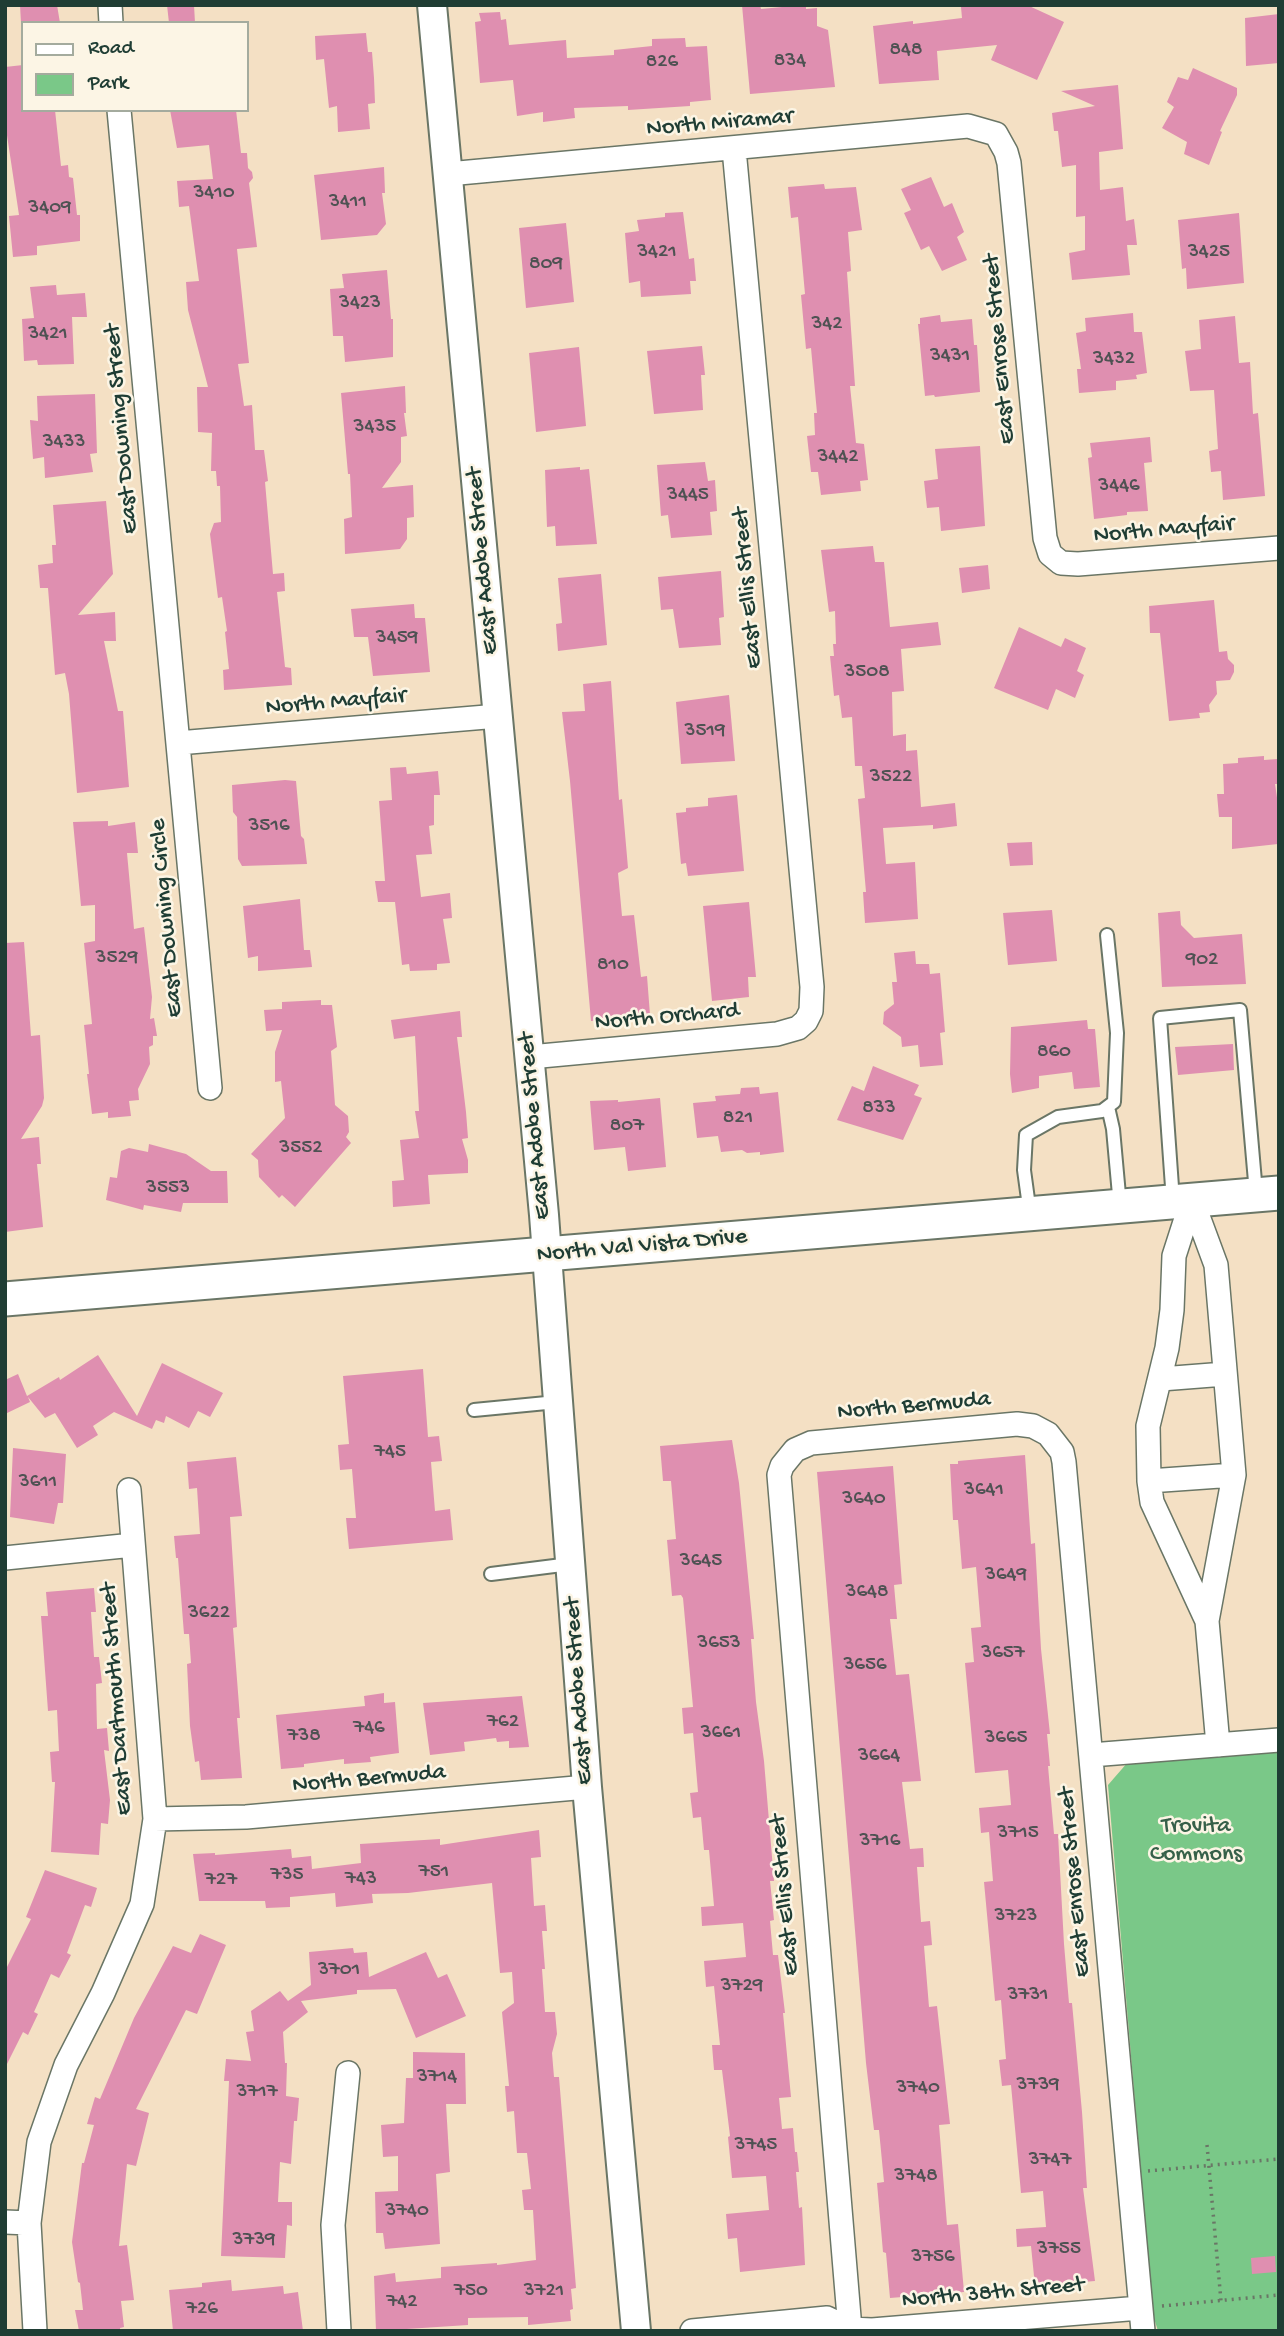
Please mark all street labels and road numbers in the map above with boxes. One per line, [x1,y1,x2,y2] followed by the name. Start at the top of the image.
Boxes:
[645,103,795,145] street label: North Miramar
[978,253,1024,445] street label: East Enrose Street
[99,323,147,535] street label: East Downing Street
[461,466,507,656] street label: East Adobe Street
[728,506,770,670] street label: East Ellis Street
[1092,511,1236,551] street label: North Mayfair
[264,683,408,723] street label: North Mayfair
[145,818,191,1018] street label: East Downing Circle
[594,997,740,1039] street label: North Orchard
[513,1031,559,1221] street label: East Adobe Street
[536,1223,748,1271] street label: North Val Vista Drive
[836,1386,992,1428] street label: North Bermuda
[96,1582,140,1816] street label: East Dartmouth Street
[559,1596,601,1786] street label: East Adobe Street
[291,1759,447,1801] street label: North Bermuda
[1053,1786,1099,1978] street label: East Enrose Street
[765,1813,807,1977] street label: East Ellis Street
[901,2272,1085,2316] street label: North 38th Street

